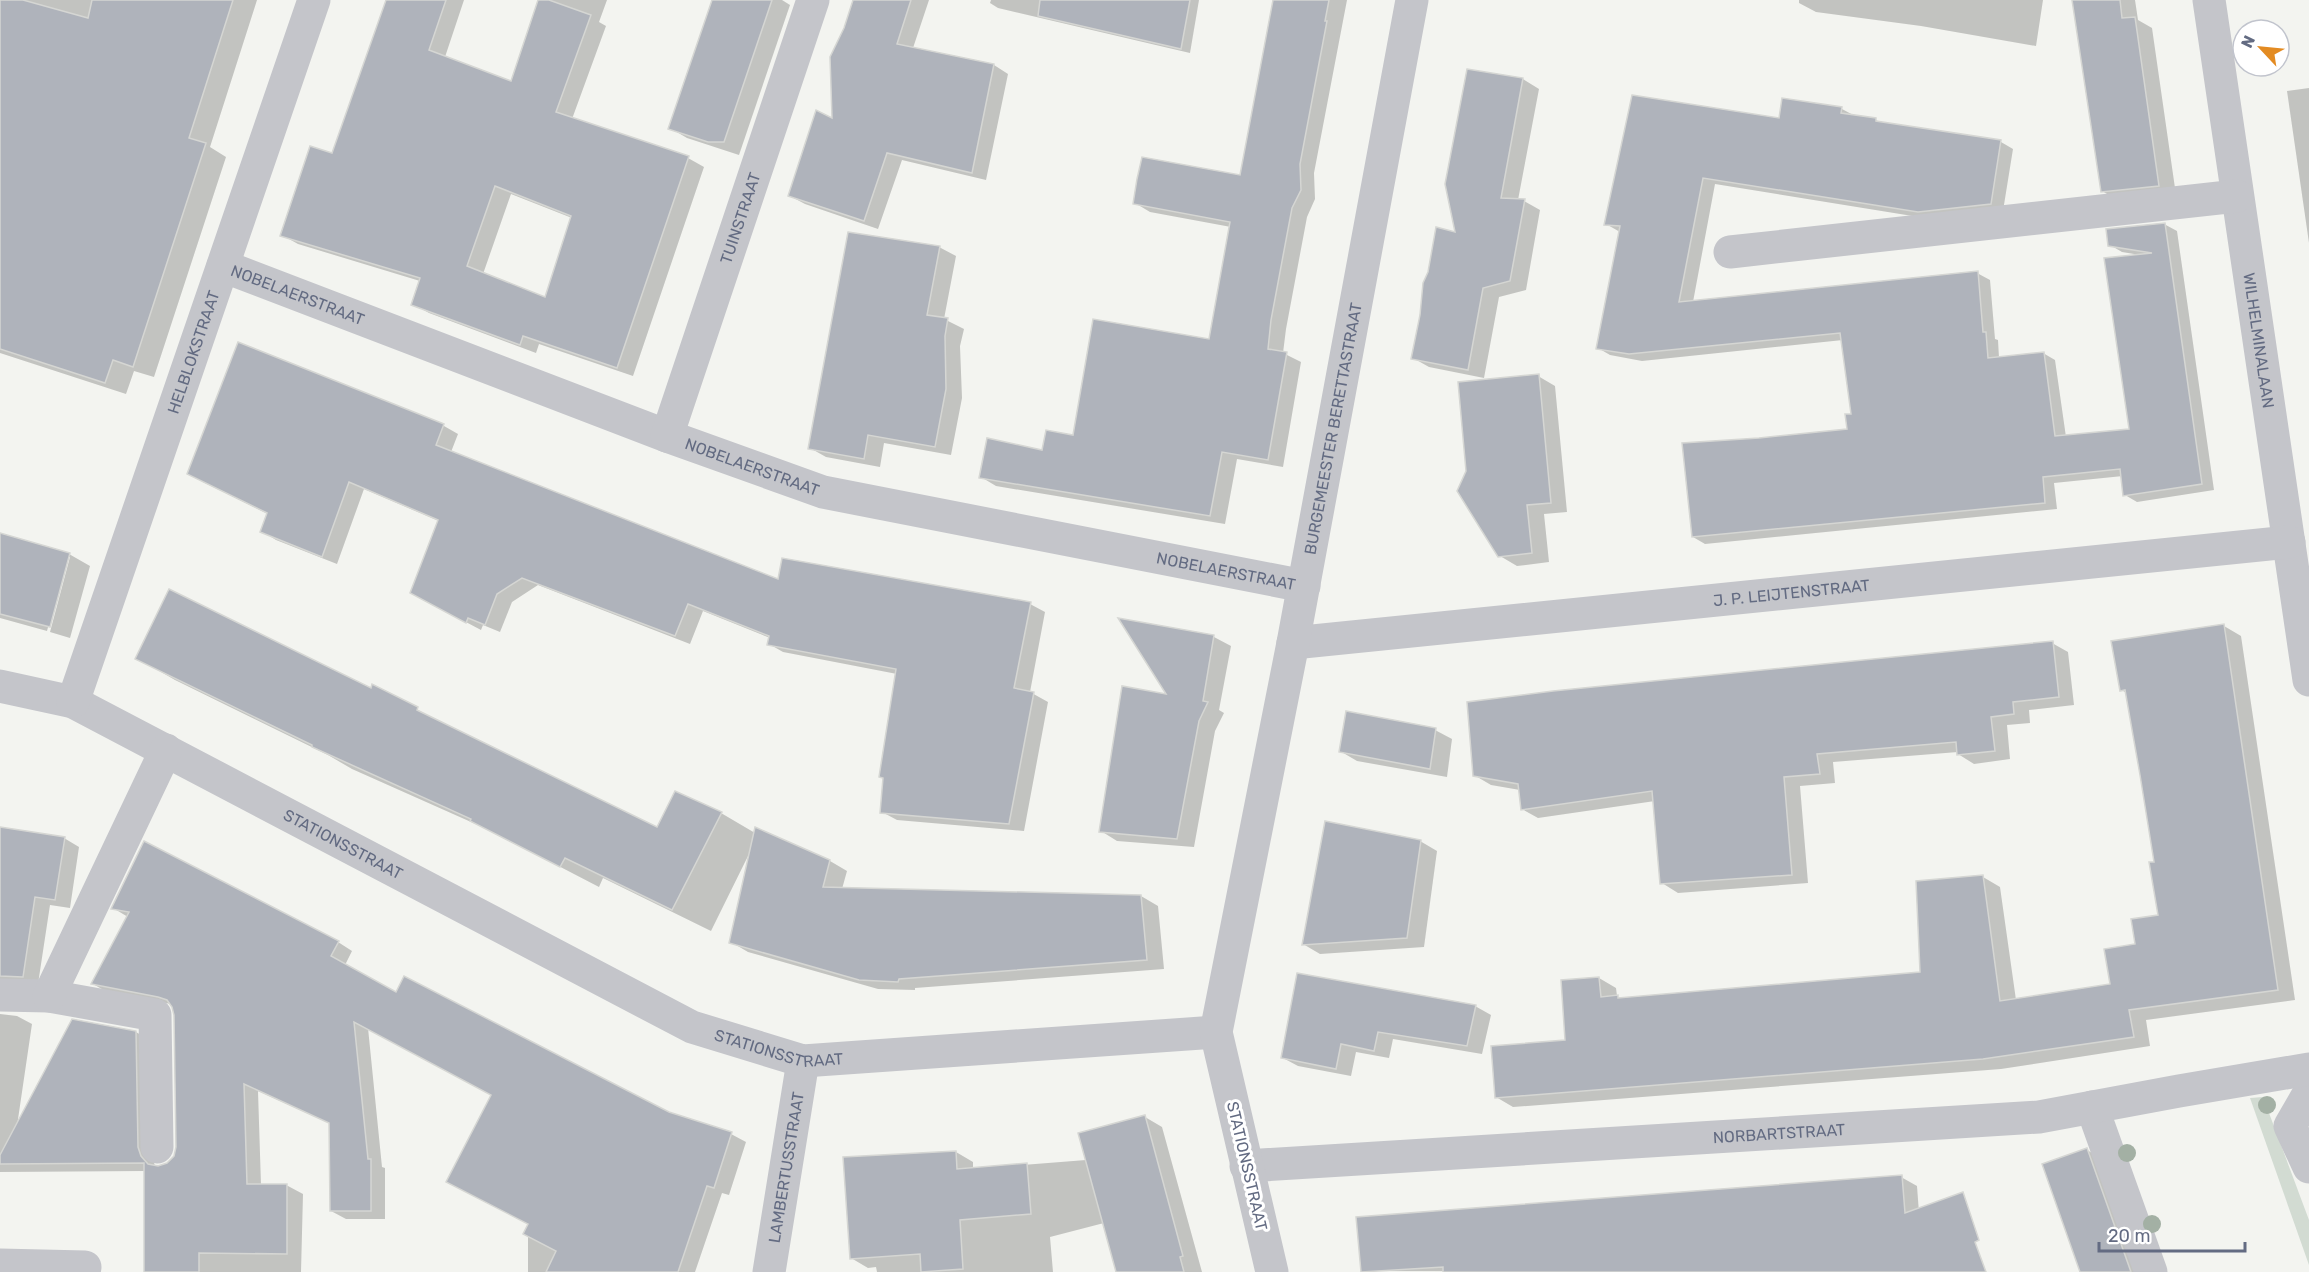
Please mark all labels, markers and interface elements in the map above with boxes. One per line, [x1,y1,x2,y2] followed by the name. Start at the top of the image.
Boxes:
[2231,18,2291,78] north arrow
[2237,32,2259,51] text: N
[716,170,764,266] street label: TUINSTRAAT
[228,260,367,329] street label: NOBELAERSTRAAT
[2240,271,2278,409] street label: WILHELMINALAAN
[163,288,223,416] street label: HELBLOKSTRAAT
[1300,301,1365,556] street label: BURGEMEESTER BERETTASTRAAT
[682,434,822,499] street label: NOBELAERSTRAAT
[1155,548,1297,594] street label: NOBELAERSTRAAT
[1712,575,1871,610] street label: J. P. LEIJTENSTRAAT
[280,805,406,883] street label: STATIONSSTRAAT
[712,1025,844,1070] street label: STATIONSSTRAAT
[764,1090,807,1244] street label: LAMBERTUSSTRAAT
[1223,1100,1271,1232] street label: STATIONSSTRAAT
[1712,1120,1846,1147] street label: NORBARTSTRAAT
[2099,1215,2244,1253] scale bar
[2108,1225,2150,1247] text: 20 m

